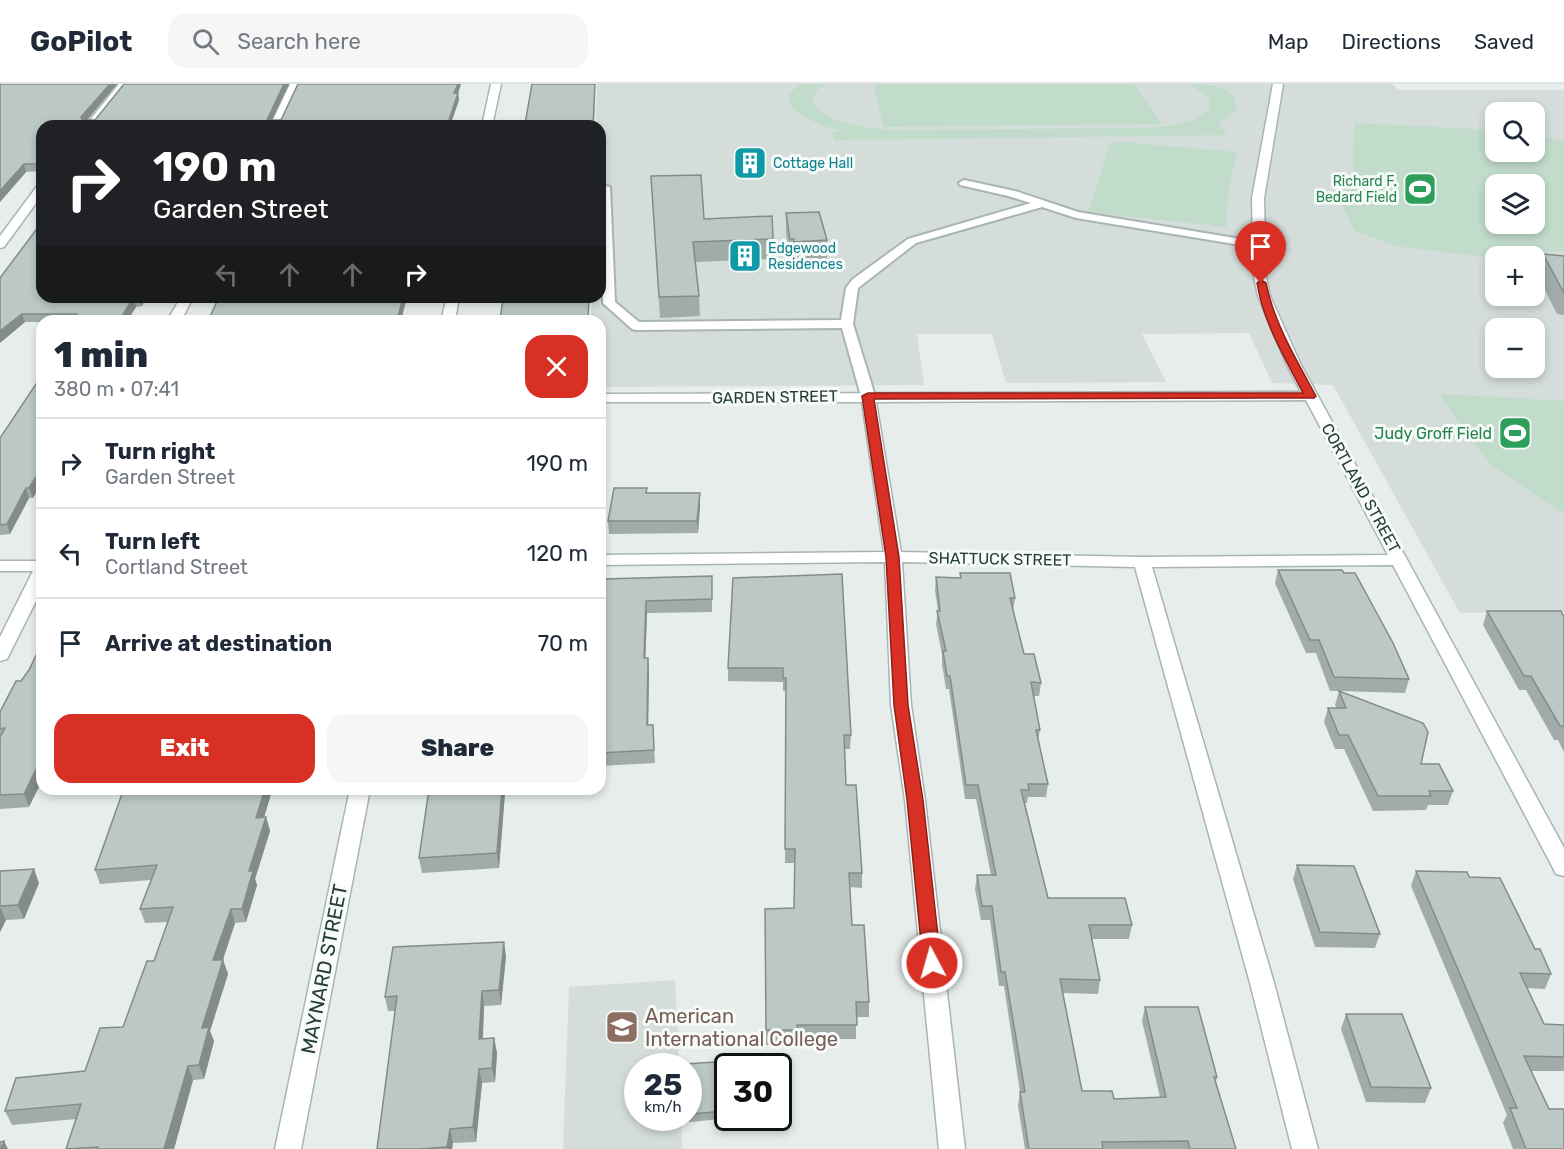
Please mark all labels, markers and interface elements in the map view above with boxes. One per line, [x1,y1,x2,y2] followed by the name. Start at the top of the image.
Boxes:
[168,14,588,68] search box
[30,25,132,58] text: GoPilot
[189,25,222,58] icon: search
[237,28,361,55] text: Search here
[1268,29,1309,54] text: Map
[1342,29,1441,54] text: Directions
[1474,29,1534,54] text: Saved
[1485,102,1545,378] map controls
[1485,102,1545,162] button: search
[153,142,277,192] text: 190 m
[54,144,132,222] icon: right
[732,145,768,181] building icon: Cottage Hall
[773,155,853,172] place label: Cottage Hall
[1402,171,1438,207] sports icon: Richard F. Bedard Field
[1316,173,1397,206] place label: Richard F. Bedard Field
[1485,174,1545,234] button: layers
[153,193,329,225] text: Garden Street
[1235,221,1286,283] pin
[1244,230,1277,263] icon: arrive
[727,238,763,274] building icon: Edgewood Residences
[768,240,843,273] place label: Edgewood Residences
[1485,246,1545,306] button: +
[210,258,243,291] icon: left
[273,258,306,291] icon: ahead
[336,258,369,291] icon: ahead
[399,258,432,291] icon: right
[1485,318,1545,378] button: −
[54,333,148,376] text: 1 min
[525,335,588,398] button: close
[54,377,179,401] text: 380 m · 07:41
[712,386,838,408] street label: GARDEN STREET
[1497,415,1533,451] sports icon: Judy Groff Field
[1318,420,1404,556] street label: CORTLAND STREET
[1374,424,1492,443] place label: Judy Groff Field
[105,438,215,465] text: Turn right
[54,447,87,480] icon: right
[527,450,588,477] text: 190 m
[105,465,235,489] text: Garden Street
[105,528,200,555] text: Turn left
[54,537,87,570] icon: left
[527,540,588,567] text: 120 m
[928,548,1072,570] street label: SHATTUCK STREET
[105,555,248,579] text: Cortland Street
[54,627,87,660] icon: arrive
[105,630,332,657] text: Arrive at destination
[538,630,588,657] text: 70 m
[54,714,315,783] button: Exit
[327,714,588,783] button: Share
[296,882,352,1056] street label: MAYNARD STREET
[900,931,964,995] position arrow
[645,1004,838,1051] place label: American International College
[604,1009,640,1045] school or university icon: American International College
[714,1053,792,1131] speed limit sign: 30
[644,1067,682,1103] text: 25
[644,1098,682,1116] text: km/h

